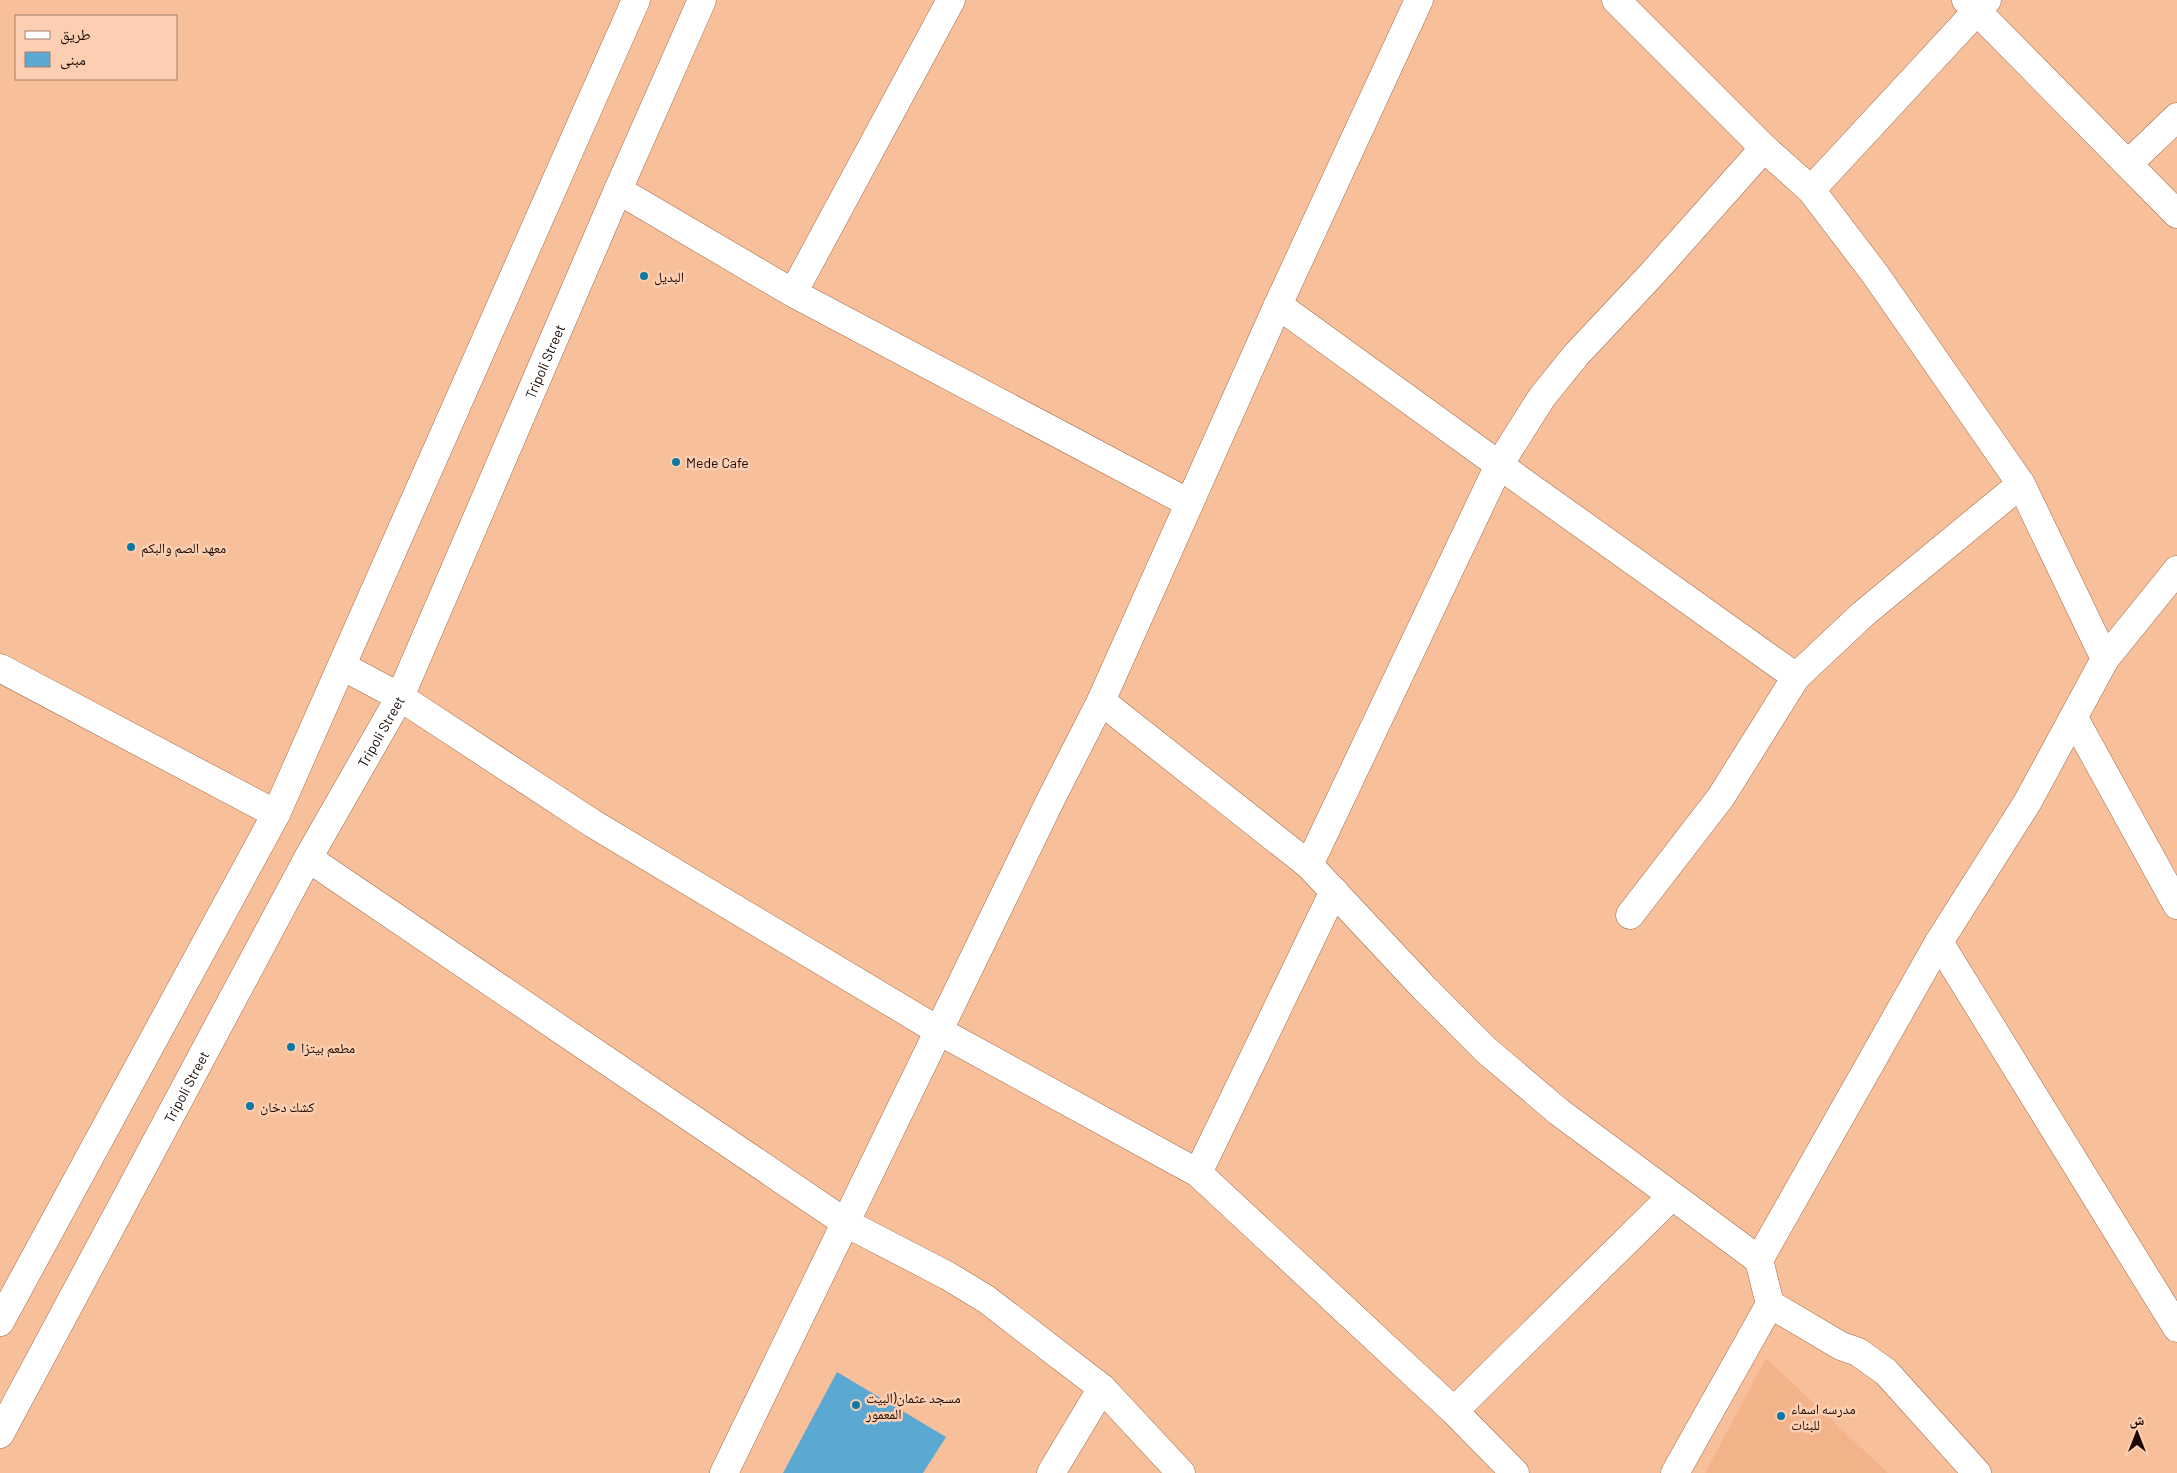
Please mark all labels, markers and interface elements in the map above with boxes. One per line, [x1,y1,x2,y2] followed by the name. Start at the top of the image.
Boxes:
[15,15,178,80] legend
[60,25,91,45] text: طريق
[60,50,86,70] text: مبنى
[654,268,684,286] place label: البديل
[638,270,650,282] marker: البديل
[521,322,568,401] street label: Tripoli Street
[686,454,749,471] place label: Mede Cafe
[670,456,682,468] marker: Mede Cafe
[141,539,226,558] place label: معهد الصم والبكم
[125,541,137,553] marker: معهد الصم والبكم
[353,693,407,770] street label: Tripoli Street
[301,1039,355,1058] place label: مطعم بيتزا
[285,1041,297,1053] marker: مطعم بيتزا
[160,1048,212,1125] street label: Tripoli Street
[260,1098,315,1116] place label: كشك دخان
[244,1100,256,1112] marker: كشك دخان
[865,1389,961,1423] place label: مسجد عثمان(البيت المعمور
[850,1399,862,1411] marker: مسجد عثمان(البيت المعمور
[1791,1400,1856,1433] place label: مدرسه اسماء للبنات
[2112,1408,2162,1458] north arrow
[1775,1410,1787,1422] marker: مدرسه اسماء للبنات
[2130,1411,2145,1429] text: ش

